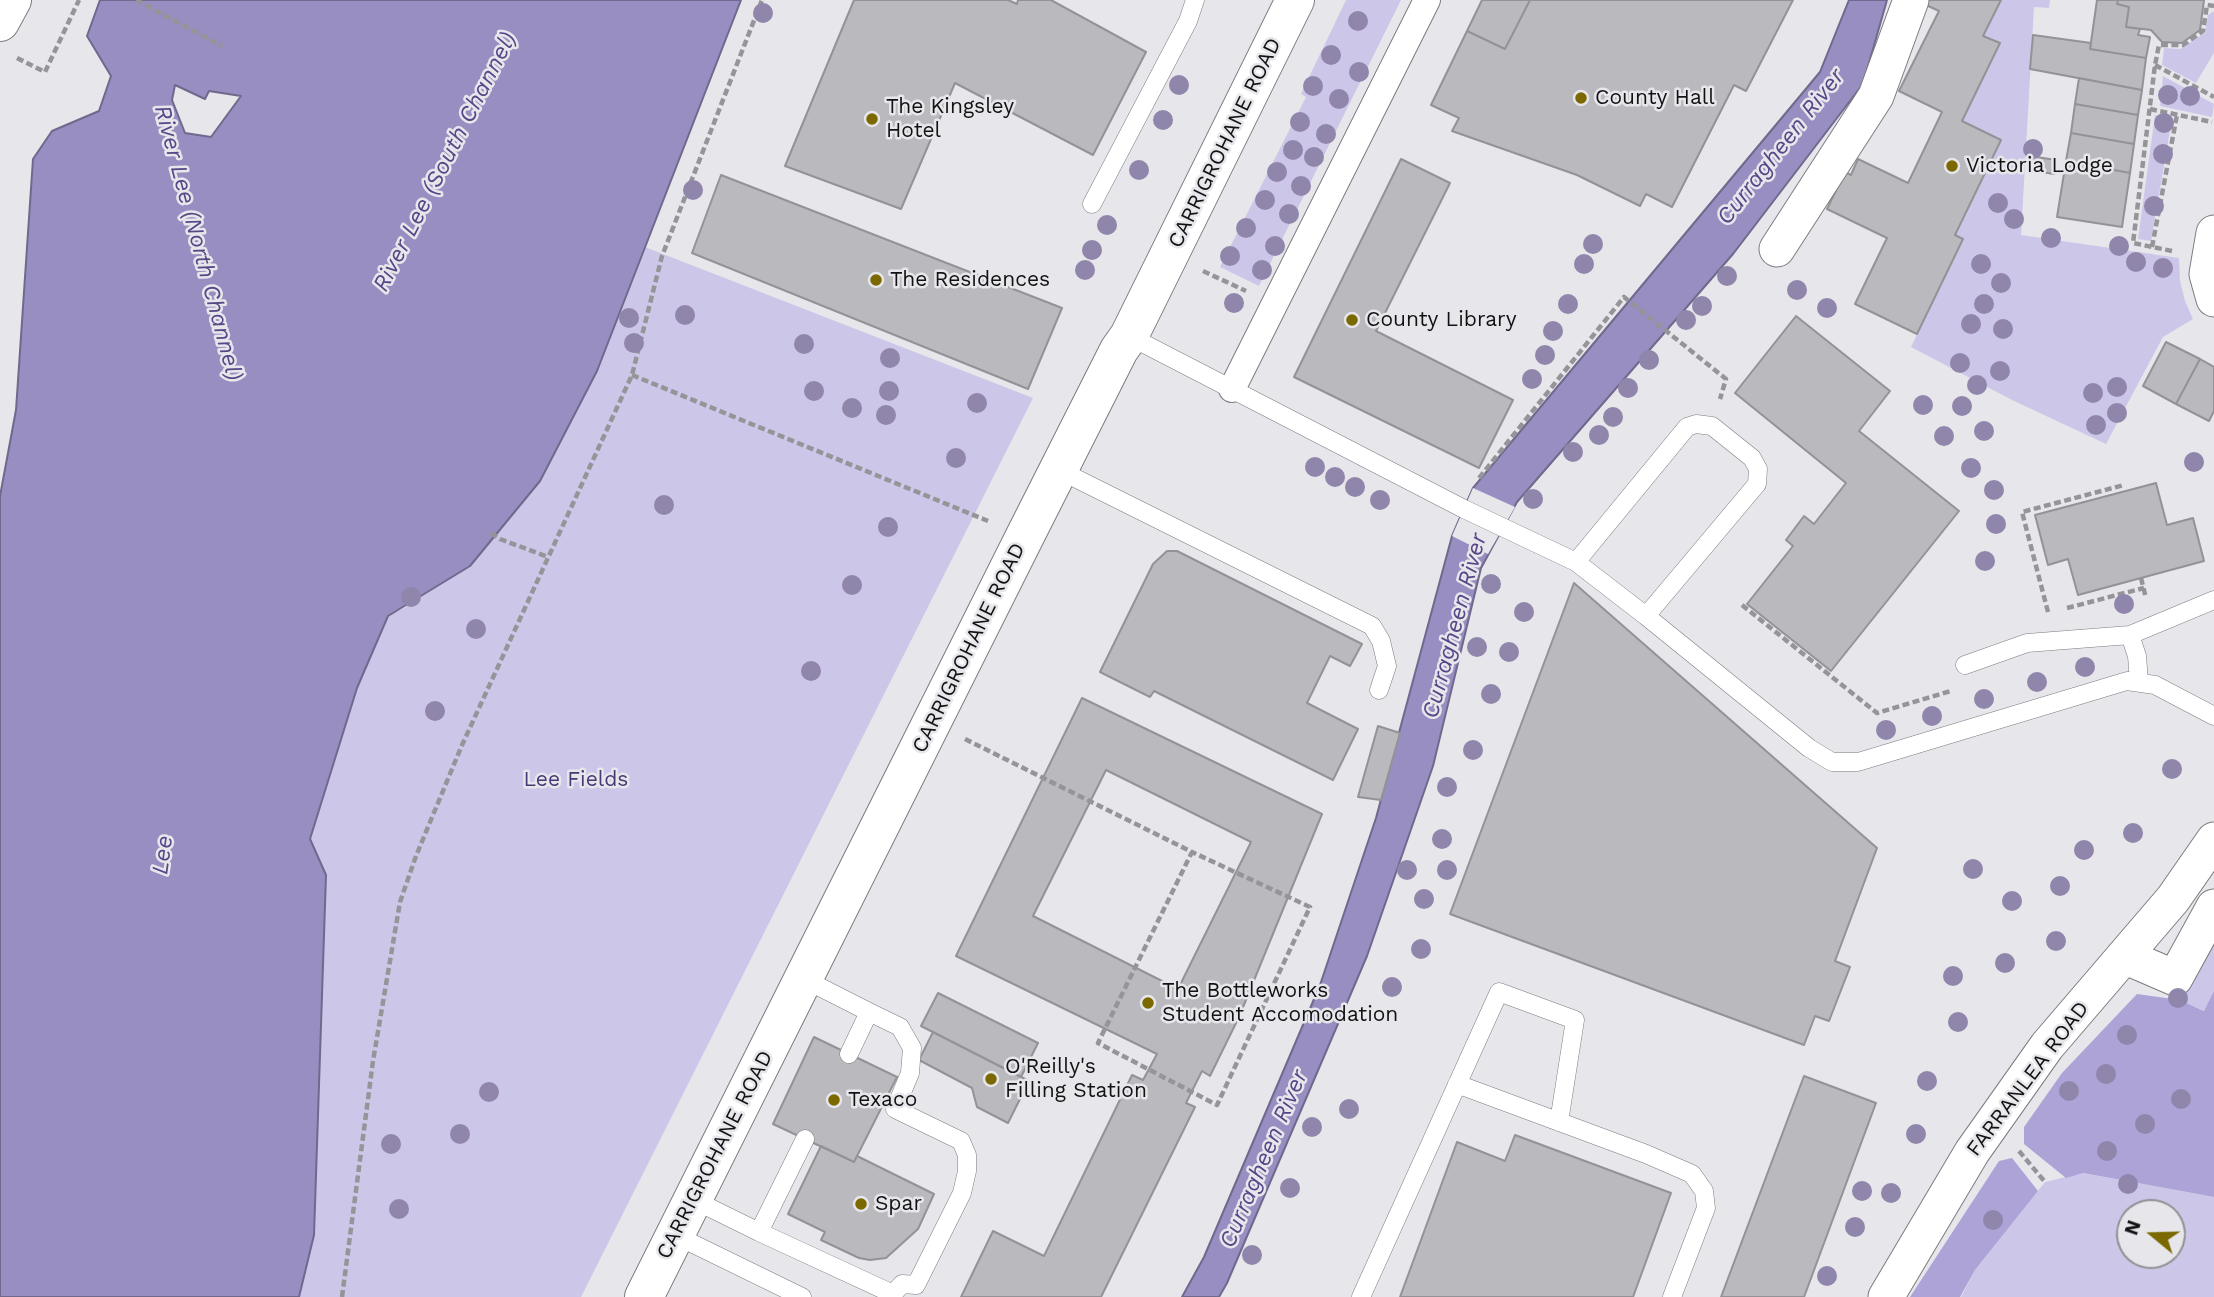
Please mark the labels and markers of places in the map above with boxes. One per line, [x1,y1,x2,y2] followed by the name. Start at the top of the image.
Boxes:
[1595,85,1715,111] place label: County Hall
[1573,90,1589,106] marker: County Hall
[886,94,1014,144] place label: The Kingsley Hotel
[864,111,880,127] marker: The Kingsley Hotel
[1966,153,2113,179] place label: Victoria Lodge
[1944,158,1960,174] marker: Victoria Lodge
[890,267,1050,293] place label: The Residences
[868,272,884,288] marker: The Residences
[1366,307,1516,333] place label: County Library
[1344,312,1360,328] marker: County Library
[1162,978,1398,1028] place label: The Bottleworks Student Accomodation
[1140,995,1156,1011] marker: The Bottleworks Student Accomodation
[1005,1054,1147,1104] place label: O'Reilly's Filling Station
[983,1071,999,1087] marker: O'Reilly's Filling Station
[848,1087,917,1113] place label: Texaco
[826,1092,842,1108] marker: Texaco
[875,1191,922,1217] place label: Spar
[853,1196,869,1212] marker: Spar

